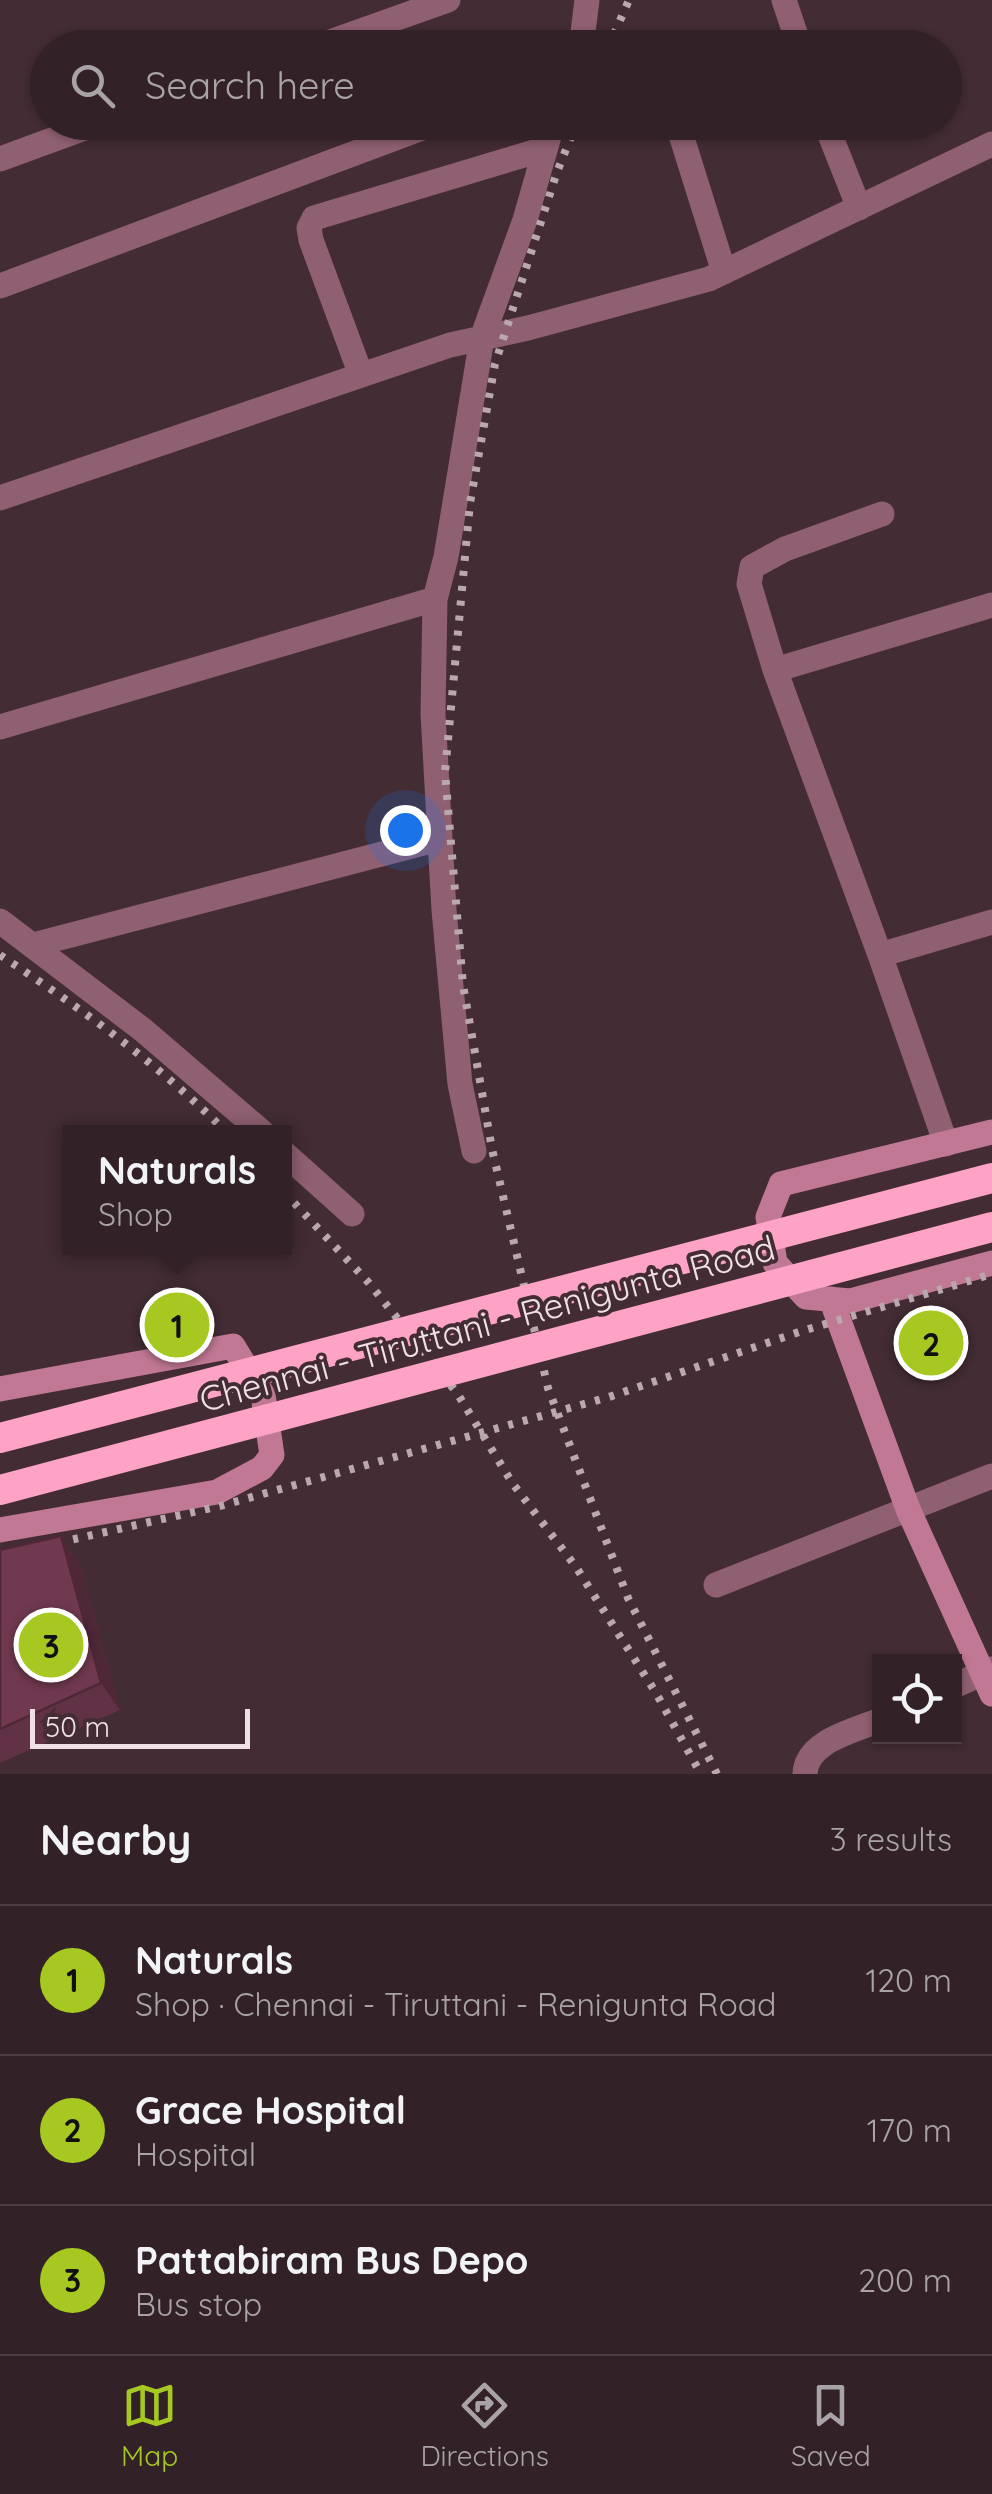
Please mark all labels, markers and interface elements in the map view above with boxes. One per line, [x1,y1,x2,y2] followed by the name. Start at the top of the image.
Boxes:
[30,30,962,140] search box
[65,58,120,113] icon: search
[145,61,355,109] text: Search here
[380,805,431,856] your location
[62,1125,292,1255] popup
[98,1146,256,1194] text: Naturals
[98,1194,173,1234] text: Shop
[195,1225,779,1421] street label: Chennai - Tiruttani - Renigunta Road
[144,1288,210,1362] pin: 1
[898,1306,964,1380] pin: 2
[18,1608,84,1682] pin: 3
[872,1654,962,1744] map controls
[872,1654,962,1744] button: locate
[30,1704,250,1748] scale bar
[45,1709,110,1744] text: 50 m
[40,1813,191,1866] text: Nearby
[830,1819,952,1859] text: 3 results
[135,1936,293,1984] text: Naturals
[66,1960,79,2000] text: 1
[865,1960,952,2000] text: 120 m
[135,1984,777,2024] text: Shop · Chennai - Tiruttani - Renigunta Road
[135,2086,406,2134] text: Grace Hospital
[63,2110,82,2150] text: 2
[867,2110,952,2150] text: 170 m
[135,2134,256,2174] text: Hospital
[135,2236,529,2284] text: Pattabiram Bus Depo
[64,2260,81,2300] text: 3
[858,2260,952,2300] text: 200 m
[135,2284,262,2324] text: Bus stop
[121,2378,178,2473] tab: Map
[420,2378,549,2473] tab: Directions
[791,2378,871,2473] tab: Saved

